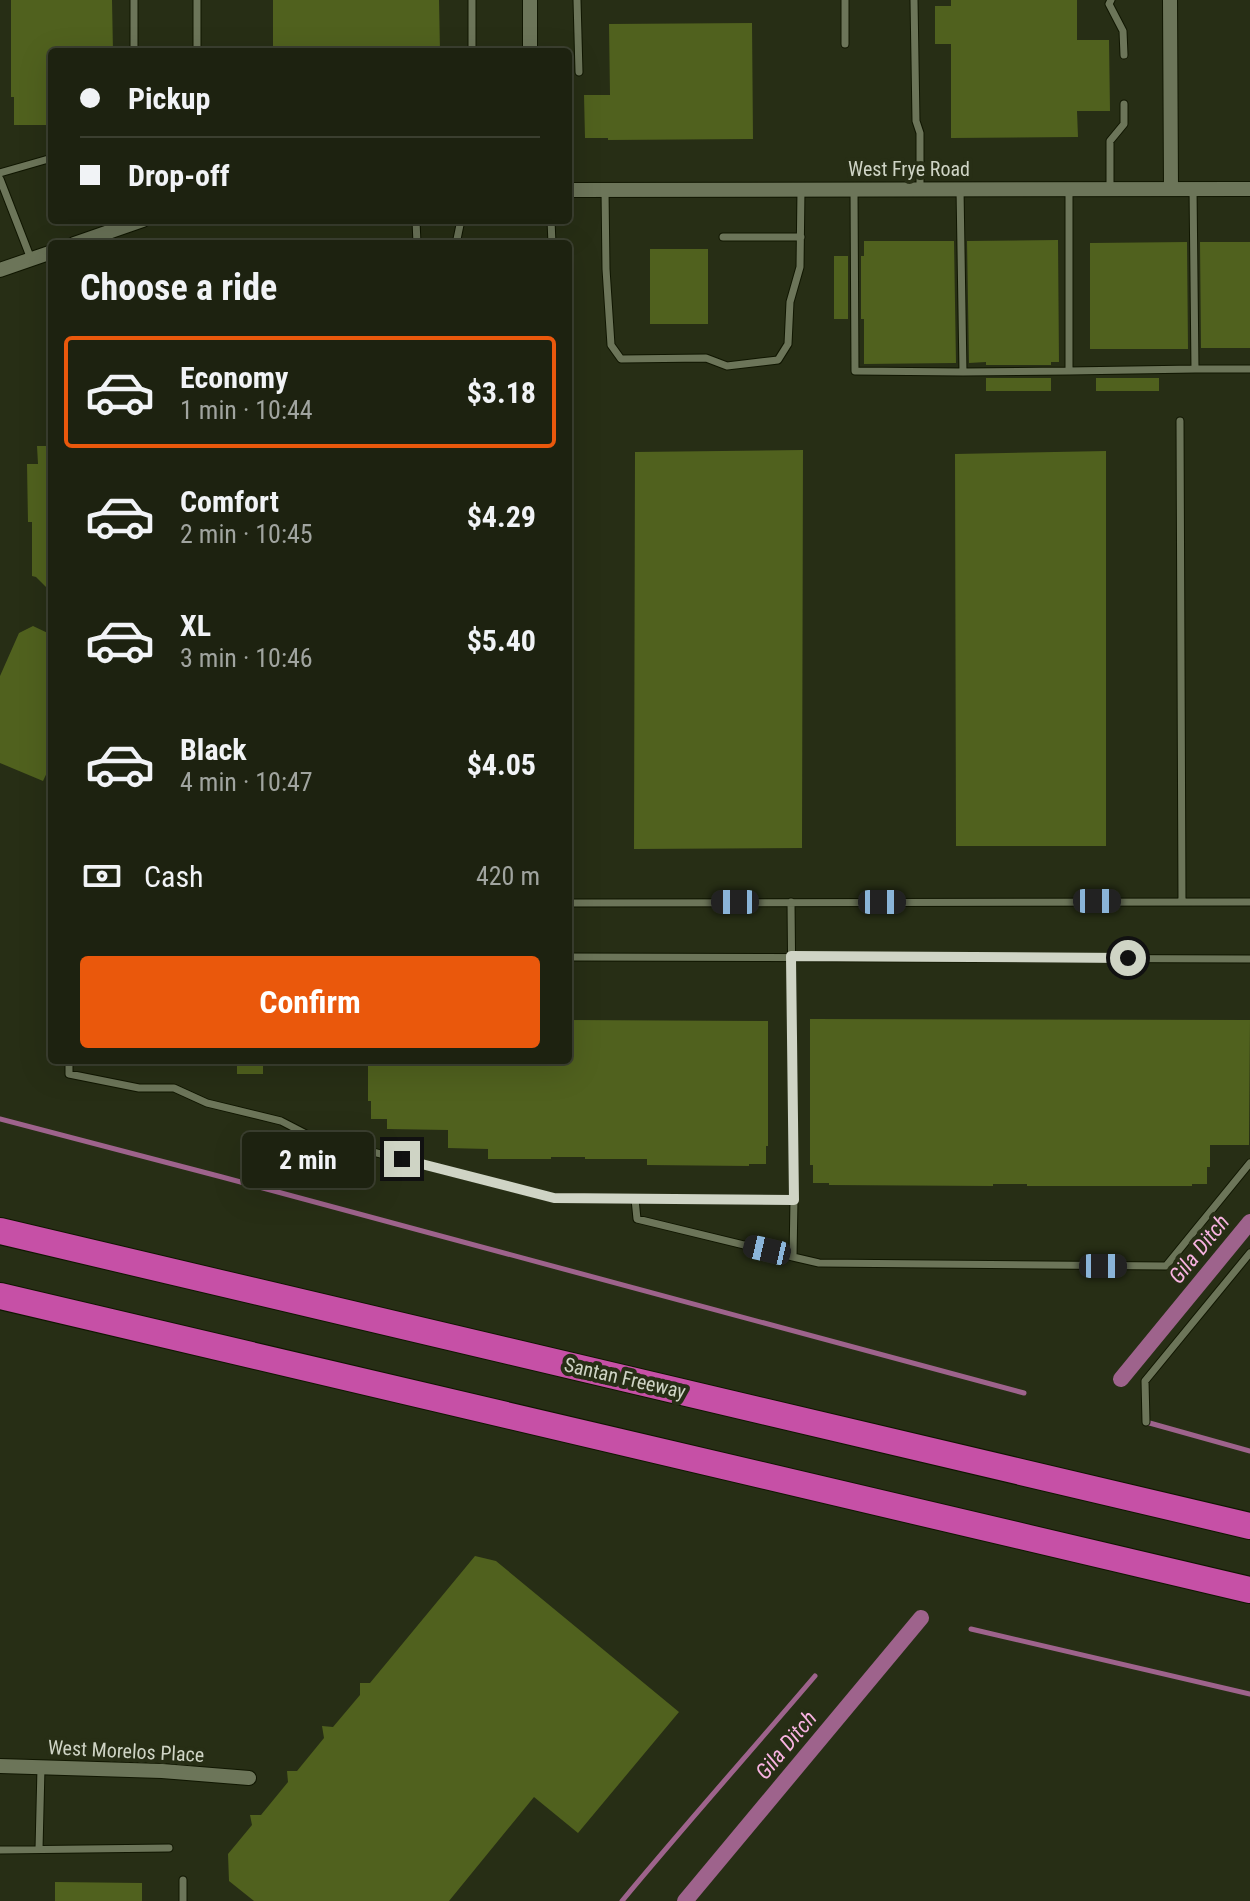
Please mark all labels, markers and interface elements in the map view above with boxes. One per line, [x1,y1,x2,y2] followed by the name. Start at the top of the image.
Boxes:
[128,81,210,116] text: Pickup
[848,157,970,181] street label: West Frye Road
[128,158,230,193] text: Drop-off
[80,267,277,309] text: Choose a ride
[84,356,156,428] icon: car
[180,360,288,395] text: Economy
[467,375,536,410] text: $3.18
[180,395,313,425] text: 1 min · 10:44
[84,480,156,552] icon: car
[180,484,279,519] text: Comfort
[467,499,536,534] text: $4.29
[180,519,313,549] text: 2 min · 10:45
[84,604,156,676] icon: car
[180,608,211,643] text: XL
[467,623,536,658] text: $5.40
[180,643,313,673] text: 3 min · 10:46
[84,728,156,800] icon: car
[180,732,247,767] text: Black
[467,747,536,782] text: $4.05
[180,767,313,797] text: 4 min · 10:47
[80,854,124,898] icon: cash
[144,859,204,894] text: Cash
[476,861,540,891] text: 420 m
[1073,889,1121,913] car
[711,890,759,914] car
[858,890,906,914] car
[1110,940,1146,976] route start
[80,956,540,1048] button: Confirm
[242,1131,374,1187] callout: 2 min
[384,1141,420,1177] route end
[279,1145,337,1175] text: 2 min
[1164,1210,1234,1288] water label: Gila Ditch
[741,1233,793,1267] car
[1079,1254,1127,1278] car
[562,1352,688,1404] street label: Santan Freeway
[750,1706,822,1784] water label: Gila Ditch
[47,1735,205,1767] street label: West Morelos Place

